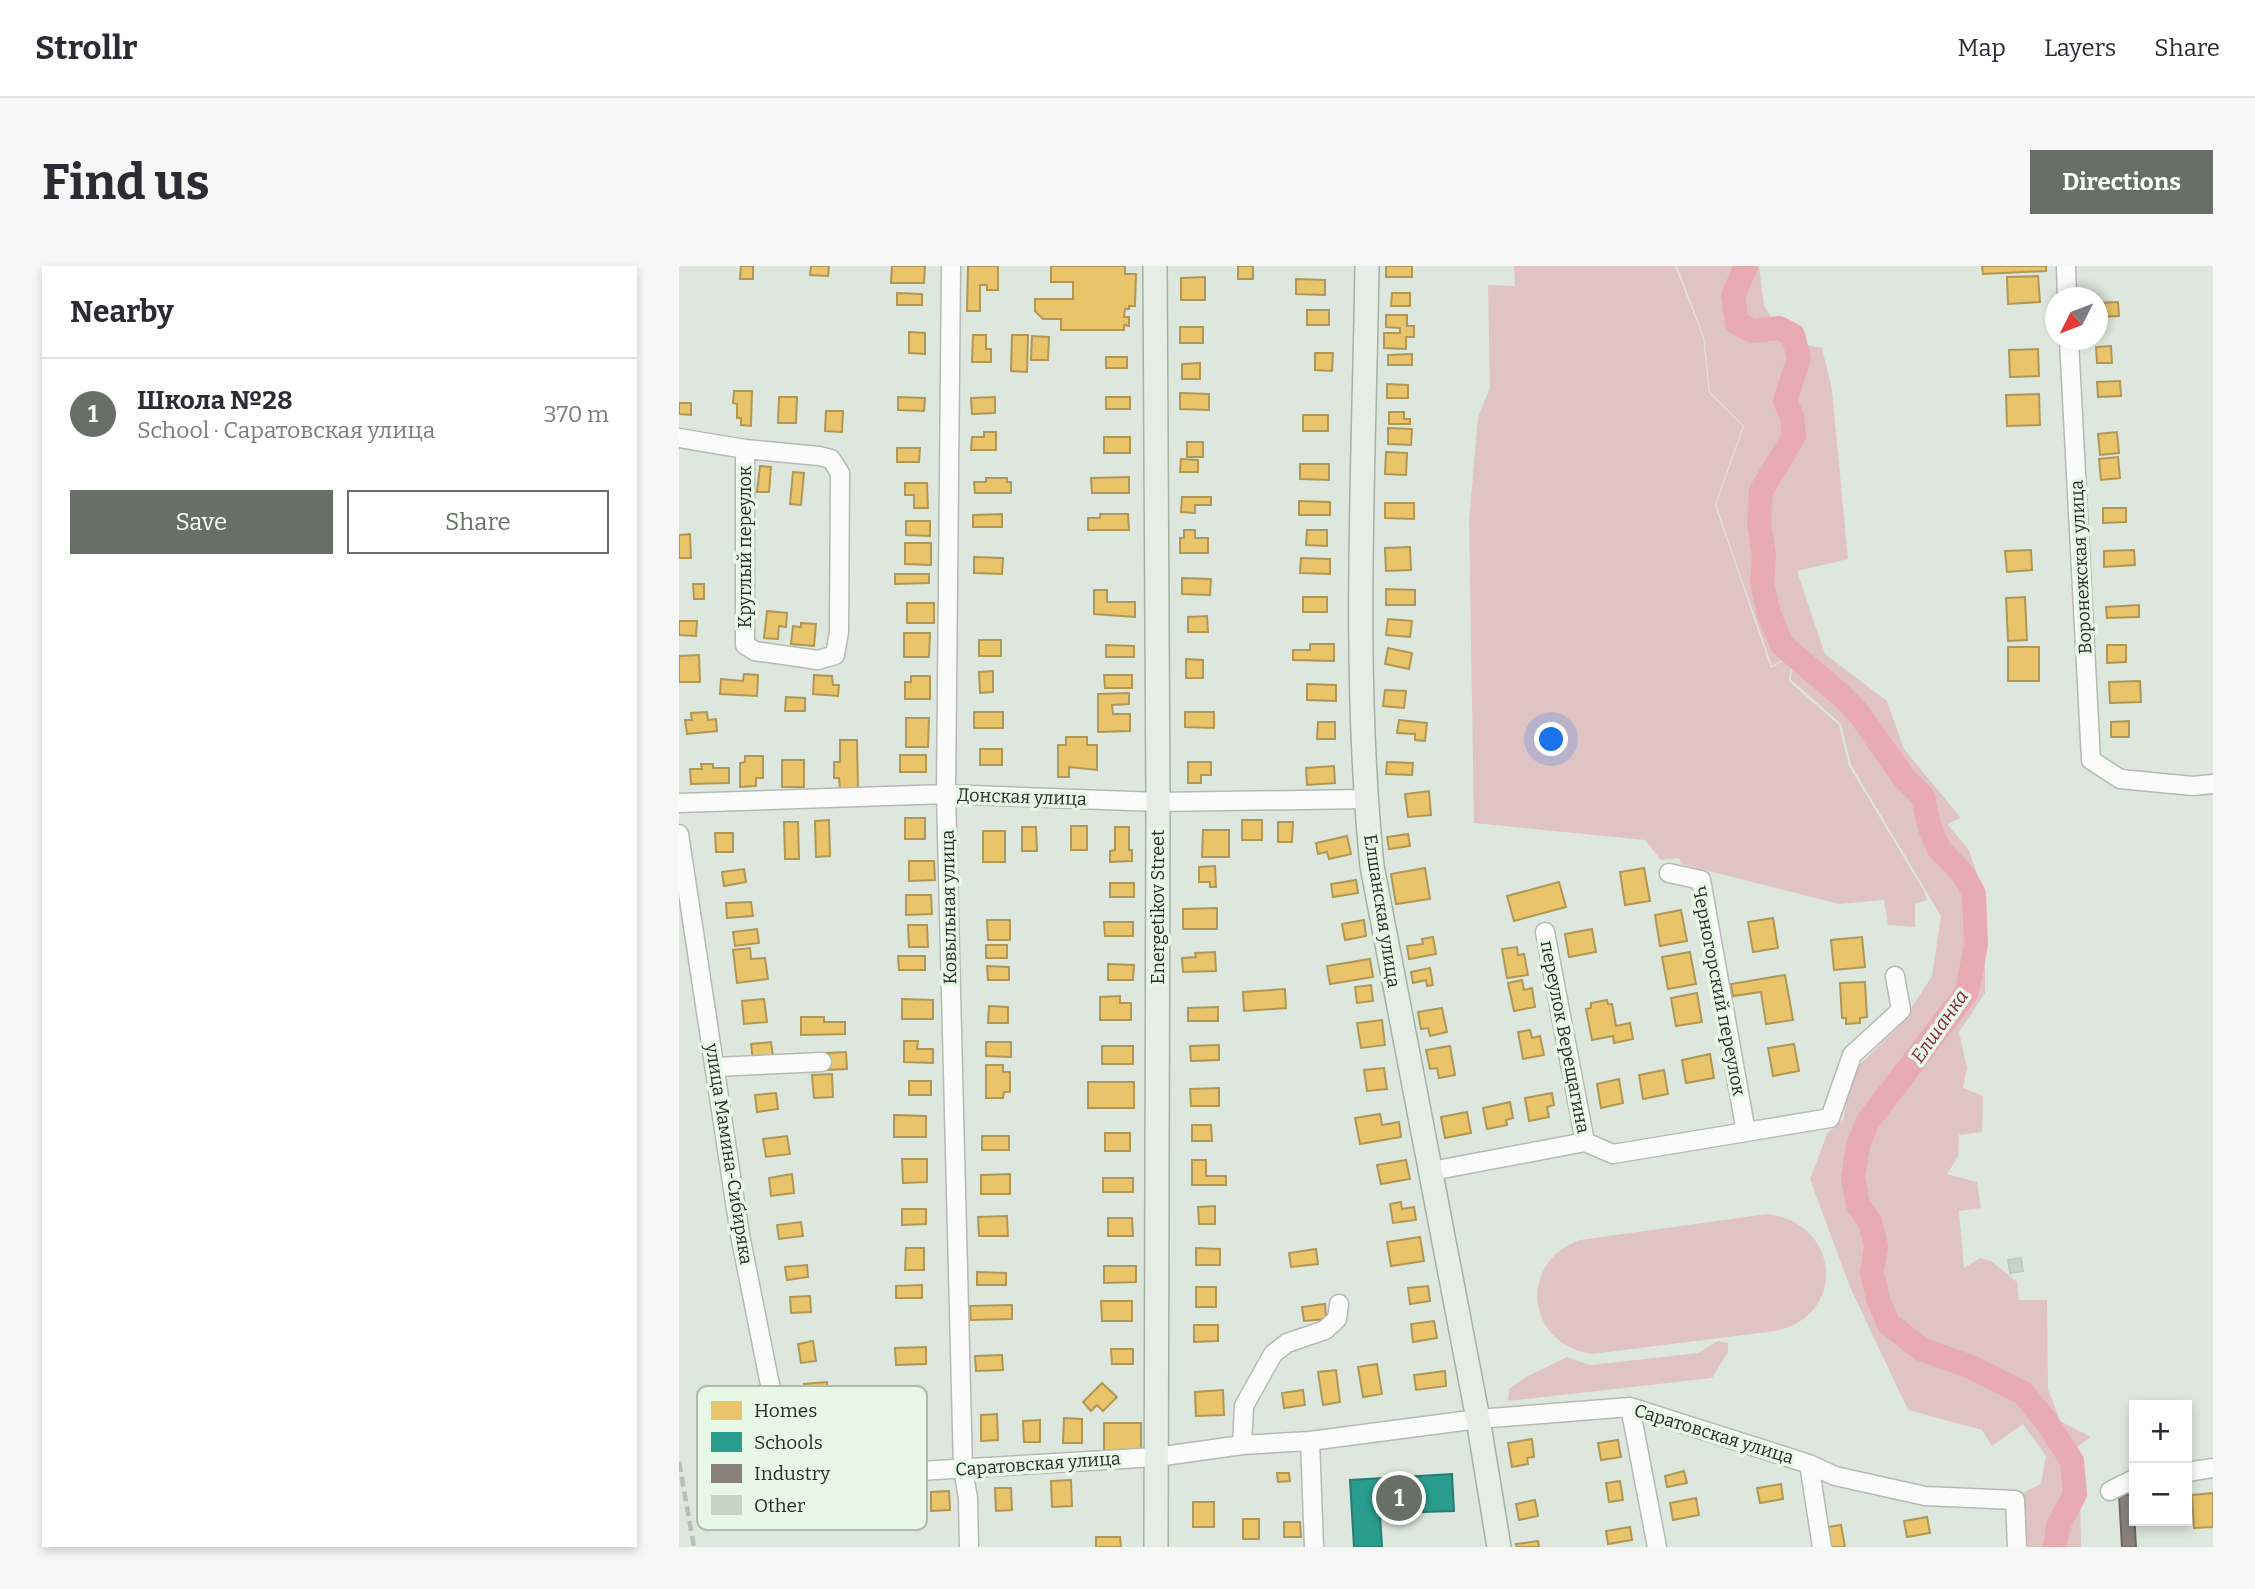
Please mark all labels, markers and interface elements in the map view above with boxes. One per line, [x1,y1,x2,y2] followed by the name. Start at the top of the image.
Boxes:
[35,28,138,68] text: Strollr
[1958,34,2006,62] text: Map
[2044,34,2116,62] text: Layers
[2154,34,2220,62] text: Share
[2030,150,2213,214] button: Directions
[42,153,210,212] text: Find us
[2045,287,2108,350] north arrow
[70,294,174,330] text: Nearby
[137,385,293,416] text: Школа №28
[88,400,98,428] text: 1
[543,400,609,428] text: 370 m
[137,416,435,444] text: School · Саратовская улица
[734,465,756,628] street label: Круглый переулок
[2065,479,2097,655] street label: Воронежская улица
[70,490,333,554] button: Save
[347,490,609,554] button: Share
[1534,722,1568,756] your location
[957,784,1087,810] street label: Донская улица
[937,829,961,984] street label: Ковыльная улица
[1147,829,1169,984] street label: Energetikov Street
[1359,833,1405,989] street label: Елшанская улица
[1688,884,1750,1098] street label: Черногорский переулок
[1536,939,1594,1135] street label: переулок Верещагина
[1906,985,1973,1067] water label: Елшанка
[700,1041,757,1266] street label: улица Мамина-Сибиряка
[697,1386,927,1530] legend
[754,1399,817,1422] text: Homes
[1631,1399,1797,1469] street label: Саратовская улица
[2129,1400,2192,1526] map controls
[2129,1400,2192,1463] button: +
[754,1431,823,1454] text: Schools
[954,1447,1122,1481] street label: Саратовская улица
[754,1462,831,1485] text: Industry
[2129,1463,2192,1526] button: −
[1376,1472,1422,1524] pin: 1
[754,1494,806,1517] text: Other

